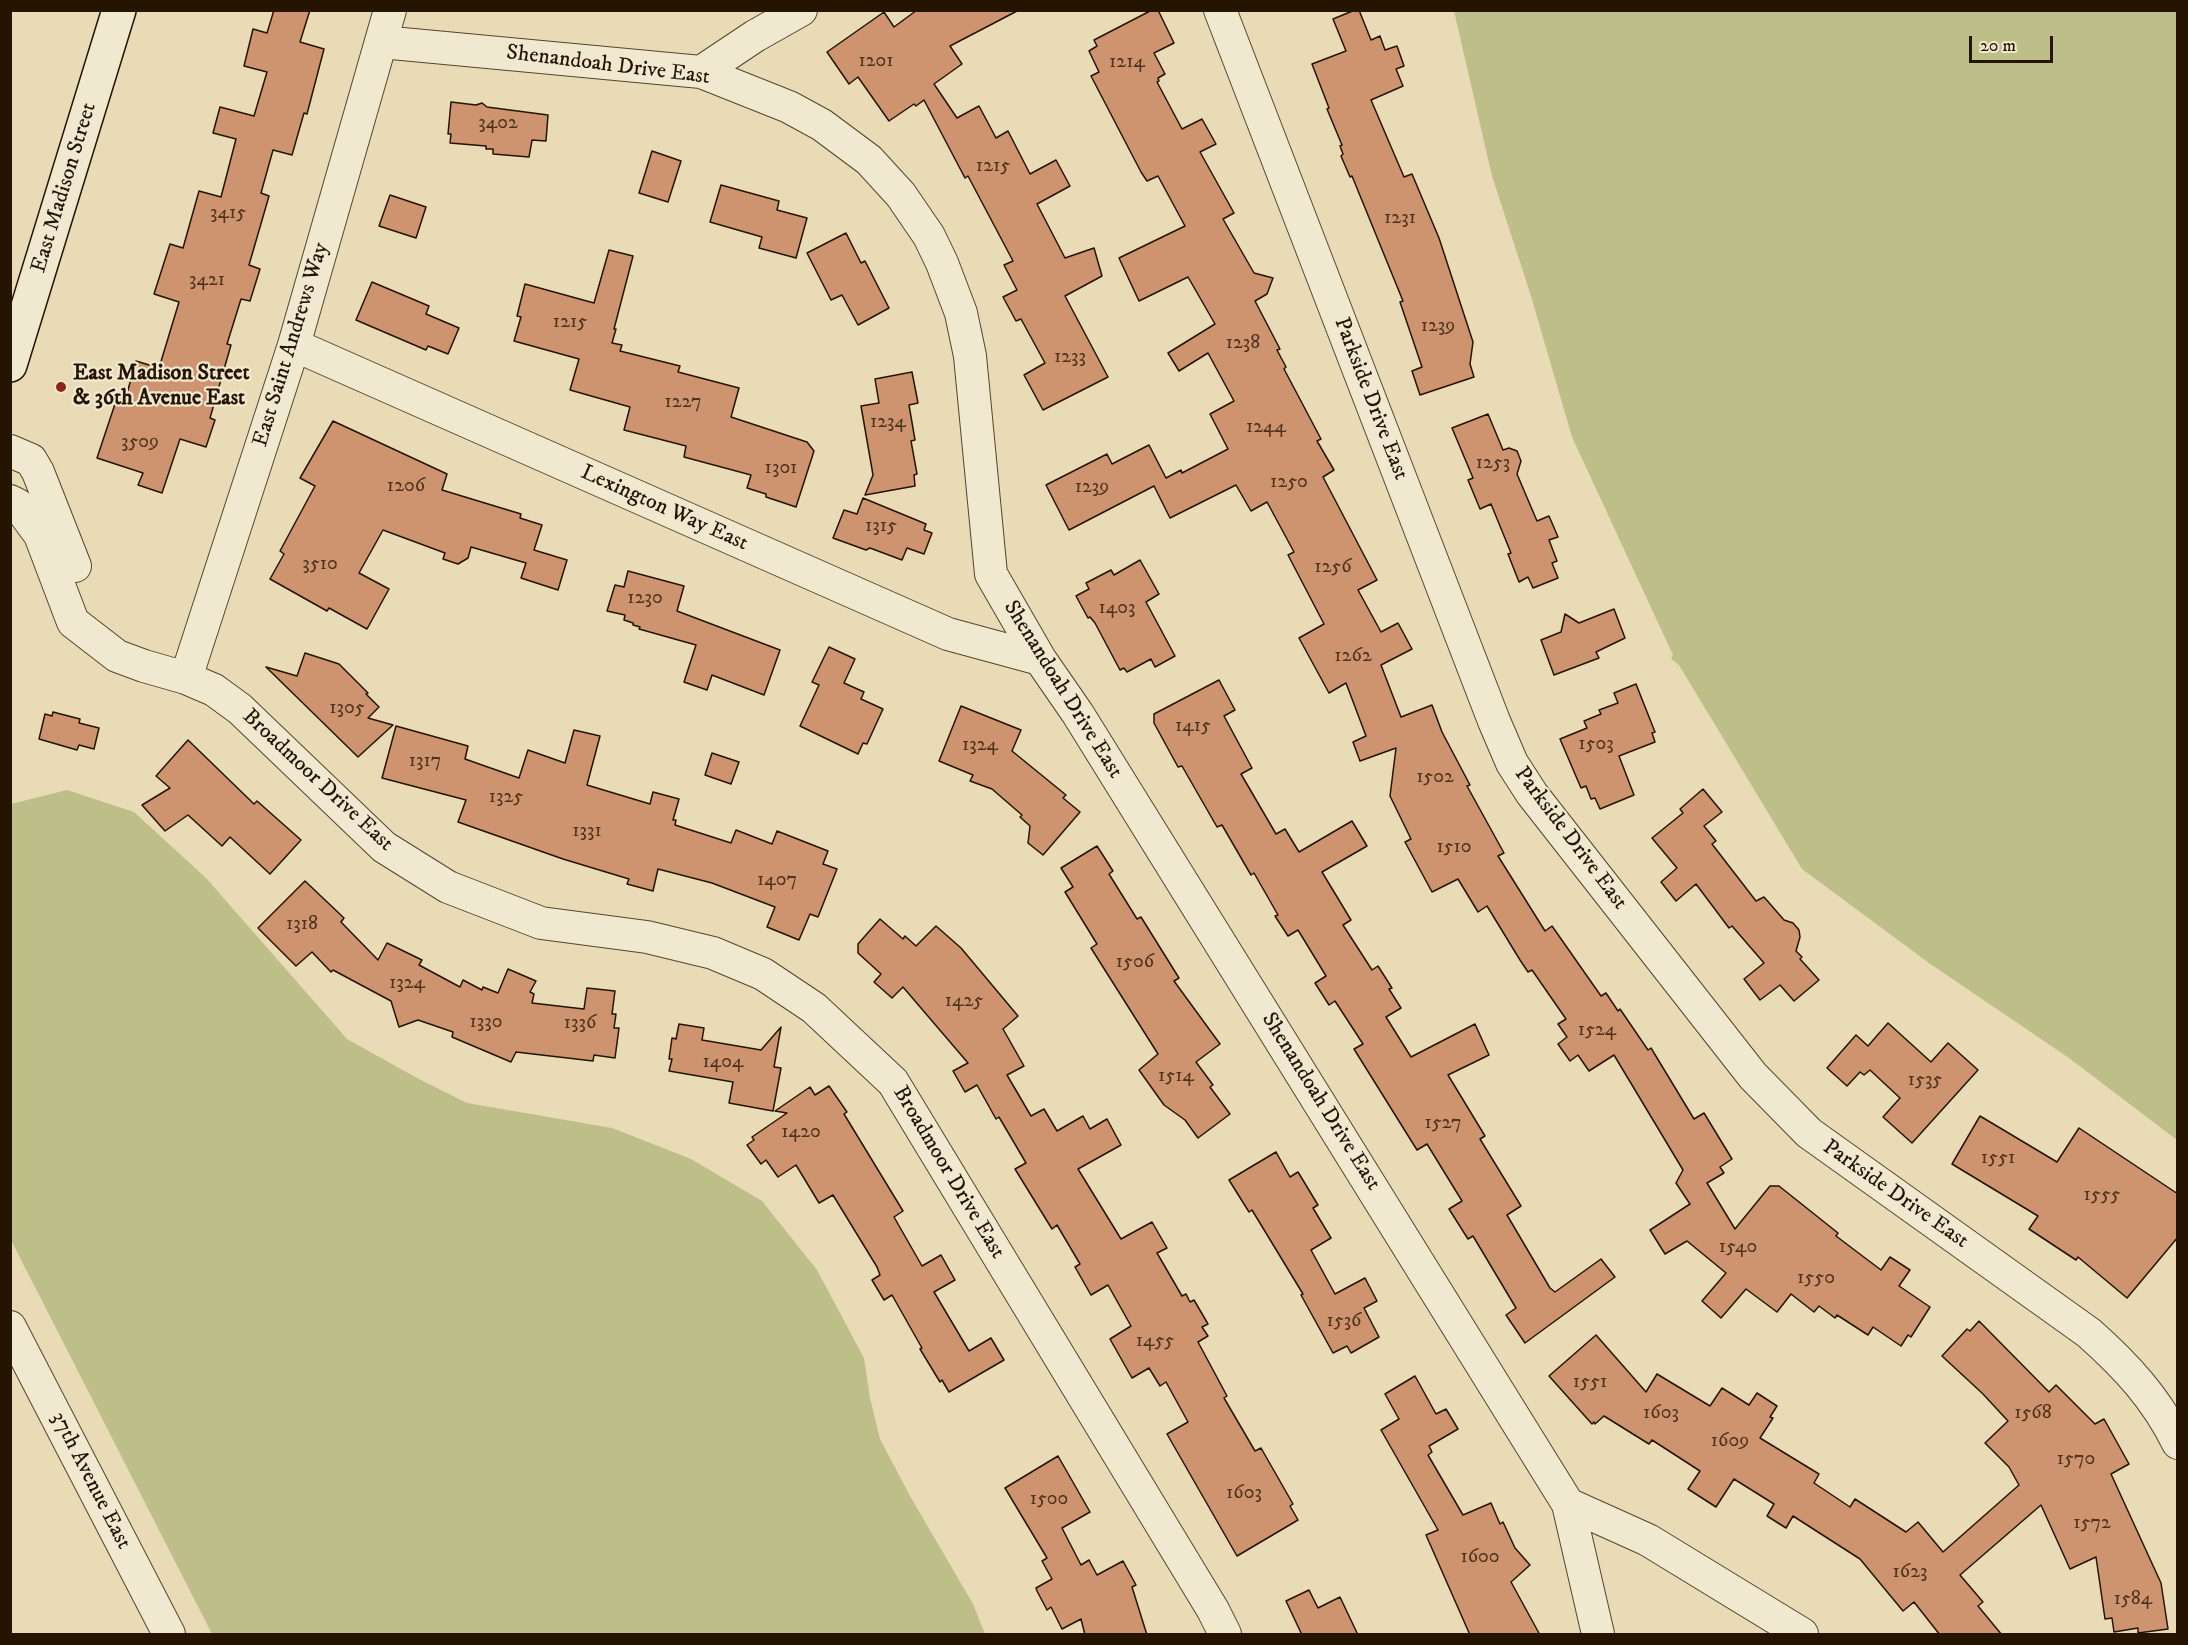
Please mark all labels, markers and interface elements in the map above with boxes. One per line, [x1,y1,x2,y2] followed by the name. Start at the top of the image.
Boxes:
[1972,24,2056,62] scale bar
[1980,35,2016,57] text: 20 m
[505,40,711,92] street label: Shenandoah Drive East
[858,50,894,74] house number: 1201
[1109,51,1145,75] house number: 1214
[27,100,103,276] street label: East Madison Street
[478,112,518,136] house number: 3402
[976,155,1010,179] house number: 1215
[210,202,246,226] house number: 3415
[1384,207,1416,231] house number: 1231
[248,240,336,450] street label: East Saint Andrews Way
[189,269,225,293] house number: 3421
[553,311,587,335] house number: 1215
[1327,314,1413,484] street label: Parkside Drive East
[1421,315,1455,339] house number: 1239
[1226,332,1260,356] house number: 1238
[1054,346,1086,370] house number: 1233
[73,361,249,412] place label: East Madison Street & 36th Avenue East
[54,380,68,394] marker: East Madison Street & 36th Avenue East
[664,391,702,415] house number: 1227
[870,411,906,435] house number: 1234
[1246,416,1286,440] house number: 1244
[121,431,159,455] house number: 3509
[1476,452,1510,476] house number: 1253
[765,457,797,481] house number: 1301
[576,460,752,558] street label: Lexington Way East
[1270,471,1308,495] house number: 1250
[387,475,425,499] house number: 1206
[1075,476,1109,500] house number: 1239
[865,515,897,539] house number: 1315
[302,553,338,577] house number: 3510
[1314,556,1352,580] house number: 1256
[627,587,663,611] house number: 1230
[997,596,1127,784] street label: Shenandoah Drive East
[1098,597,1136,621] house number: 1403
[1334,645,1372,669] house number: 1262
[329,697,365,721] house number: 1305
[236,704,398,858] street label: Broadmoor Drive East
[1175,715,1211,739] house number: 1415
[1578,733,1614,757] house number: 1503
[962,734,998,758] house number: 1324
[409,750,441,774] house number: 1317
[1508,762,1632,916] street label: Parkside Drive East
[1416,766,1454,790] house number: 1502
[489,786,523,810] house number: 1325
[572,820,602,844] house number: 1331
[1436,836,1472,860] house number: 1510
[757,869,797,893] house number: 1407
[286,913,318,937] house number: 1318
[1116,951,1154,975] house number: 1506
[389,972,425,996] house number: 1324
[945,990,983,1014] house number: 1425
[1255,1008,1385,1196] street label: Shenandoah Drive East
[469,1011,503,1035] house number: 1330
[564,1012,596,1036] house number: 1336
[1578,1019,1616,1043] house number: 1524
[702,1051,744,1075] house number: 1404
[1158,1065,1194,1089] house number: 1514
[1908,1069,1942,1093] house number: 1535
[886,1082,1010,1264] street label: Broadmoor Drive East
[1424,1112,1462,1136] house number: 1527
[781,1121,821,1145] house number: 1420
[1817,1135,1973,1255] street label: Parkside Drive East
[1981,1147,2015,1171] house number: 1551
[2083,1184,2121,1208] house number: 1555
[1719,1236,1757,1260] house number: 1540
[1797,1267,1835,1291] house number: 1550
[1326,1310,1362,1334] house number: 1536
[1136,1330,1174,1354] house number: 1455
[1573,1371,1607,1395] house number: 1551
[1643,1402,1679,1426] house number: 1603
[2014,1402,2052,1426] house number: 1568
[44,1408,136,1554] street label: 37th Avenue East
[1711,1430,1749,1454] house number: 1609
[2057,1448,2095,1472] house number: 1570
[1226,1482,1262,1506] house number: 1603
[1030,1488,1068,1512] house number: 1500
[2073,1512,2111,1536] house number: 1572
[1460,1546,1500,1570] house number: 1600
[1893,1561,1927,1585] house number: 1623
[2114,1588,2152,1612] house number: 1584

